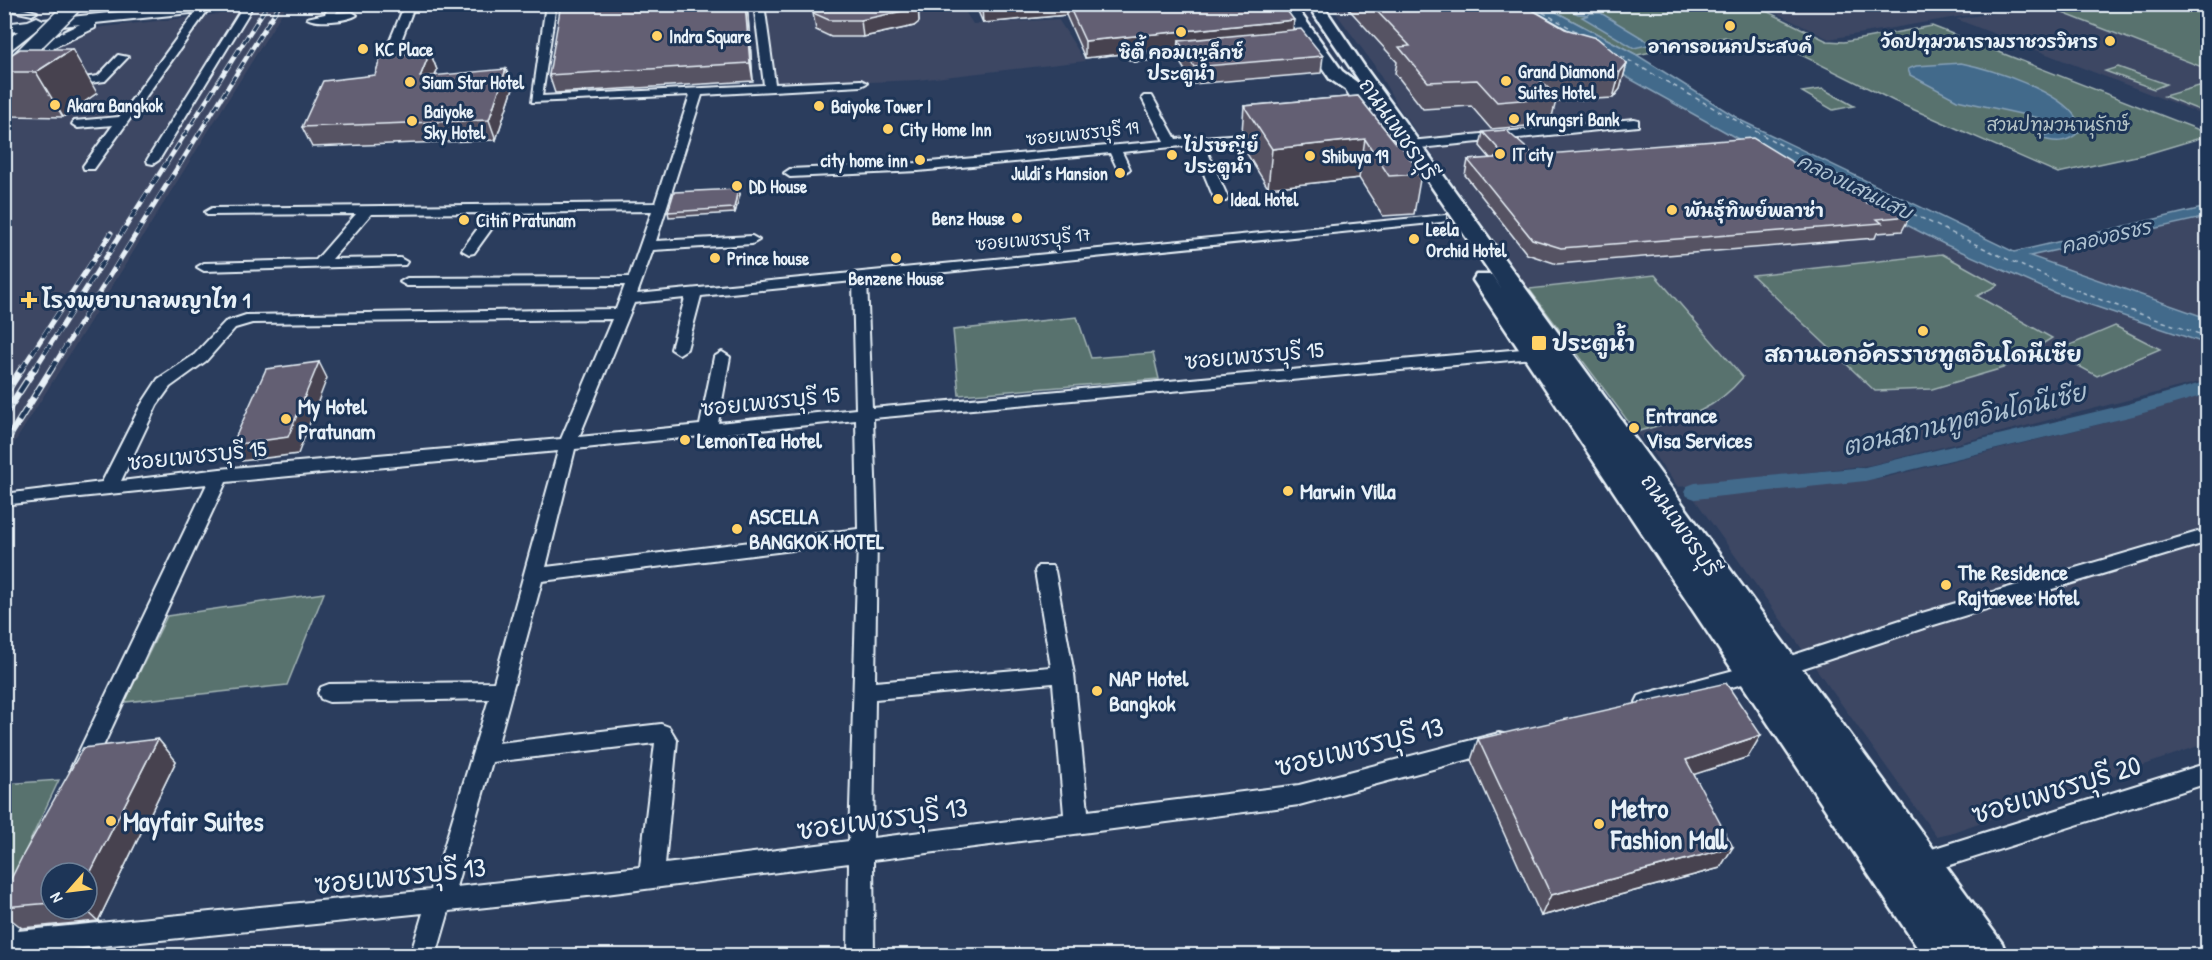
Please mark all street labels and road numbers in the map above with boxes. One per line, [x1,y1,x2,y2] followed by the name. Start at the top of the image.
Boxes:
[1351,71,1446,188] street label: ถนนเพชรบุรี
[1024,115,1140,153] street label: ซอยเพชรบุรี 19
[974,222,1092,258] street label: ซอยเพชรบุรี 17
[1183,334,1325,378] street label: ซอยเพชรบุรี 15
[699,379,841,425] street label: ซอยเพชรบุรี 15
[126,433,268,479] street label: ซอยเพชรบุรี 15
[1633,467,1728,584] street label: ถนนเพชรบุรี
[1271,708,1448,787] street label: ซอยเพชรบุรี 13
[1967,746,2146,835] street label: ซอยเพชรบุรี 20
[794,788,970,851] street label: ซอยเพชรบุรี 13
[313,848,488,905] street label: ซอยเพชรบุรี 13

